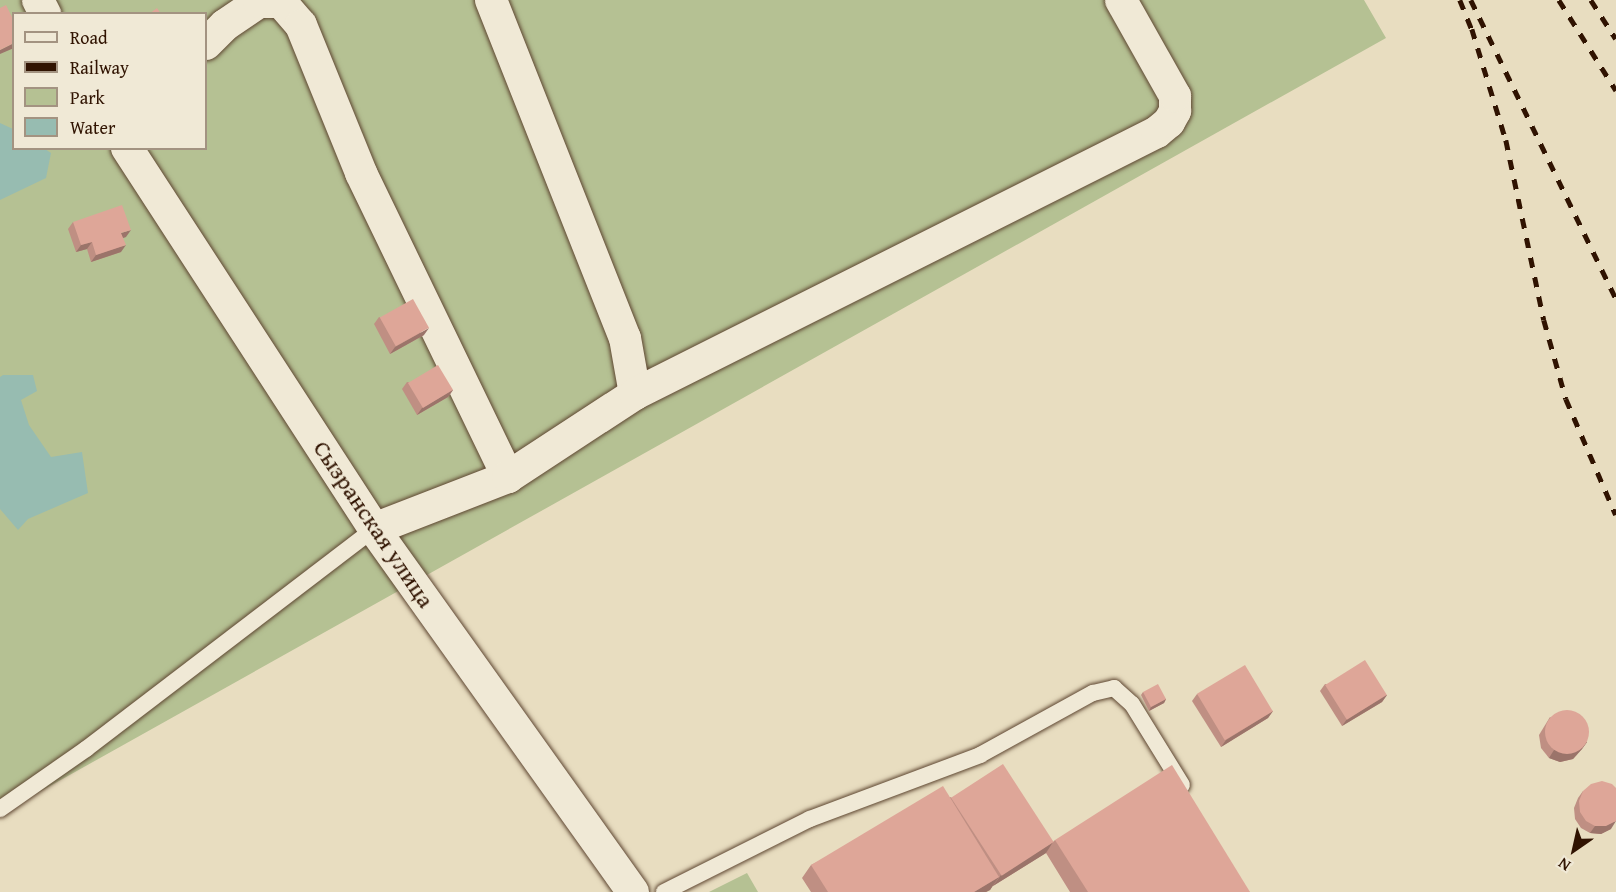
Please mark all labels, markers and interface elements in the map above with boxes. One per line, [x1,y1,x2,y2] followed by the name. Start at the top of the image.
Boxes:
[12,12,207,150] legend
[70,24,108,51] text: Road
[70,54,129,81] text: Railway
[70,84,105,111] text: Park
[70,114,115,141] text: Water
[307,435,441,613] street label: Сызранская улица
[1544,820,1604,880] north arrow
[1553,852,1575,878] text: N

